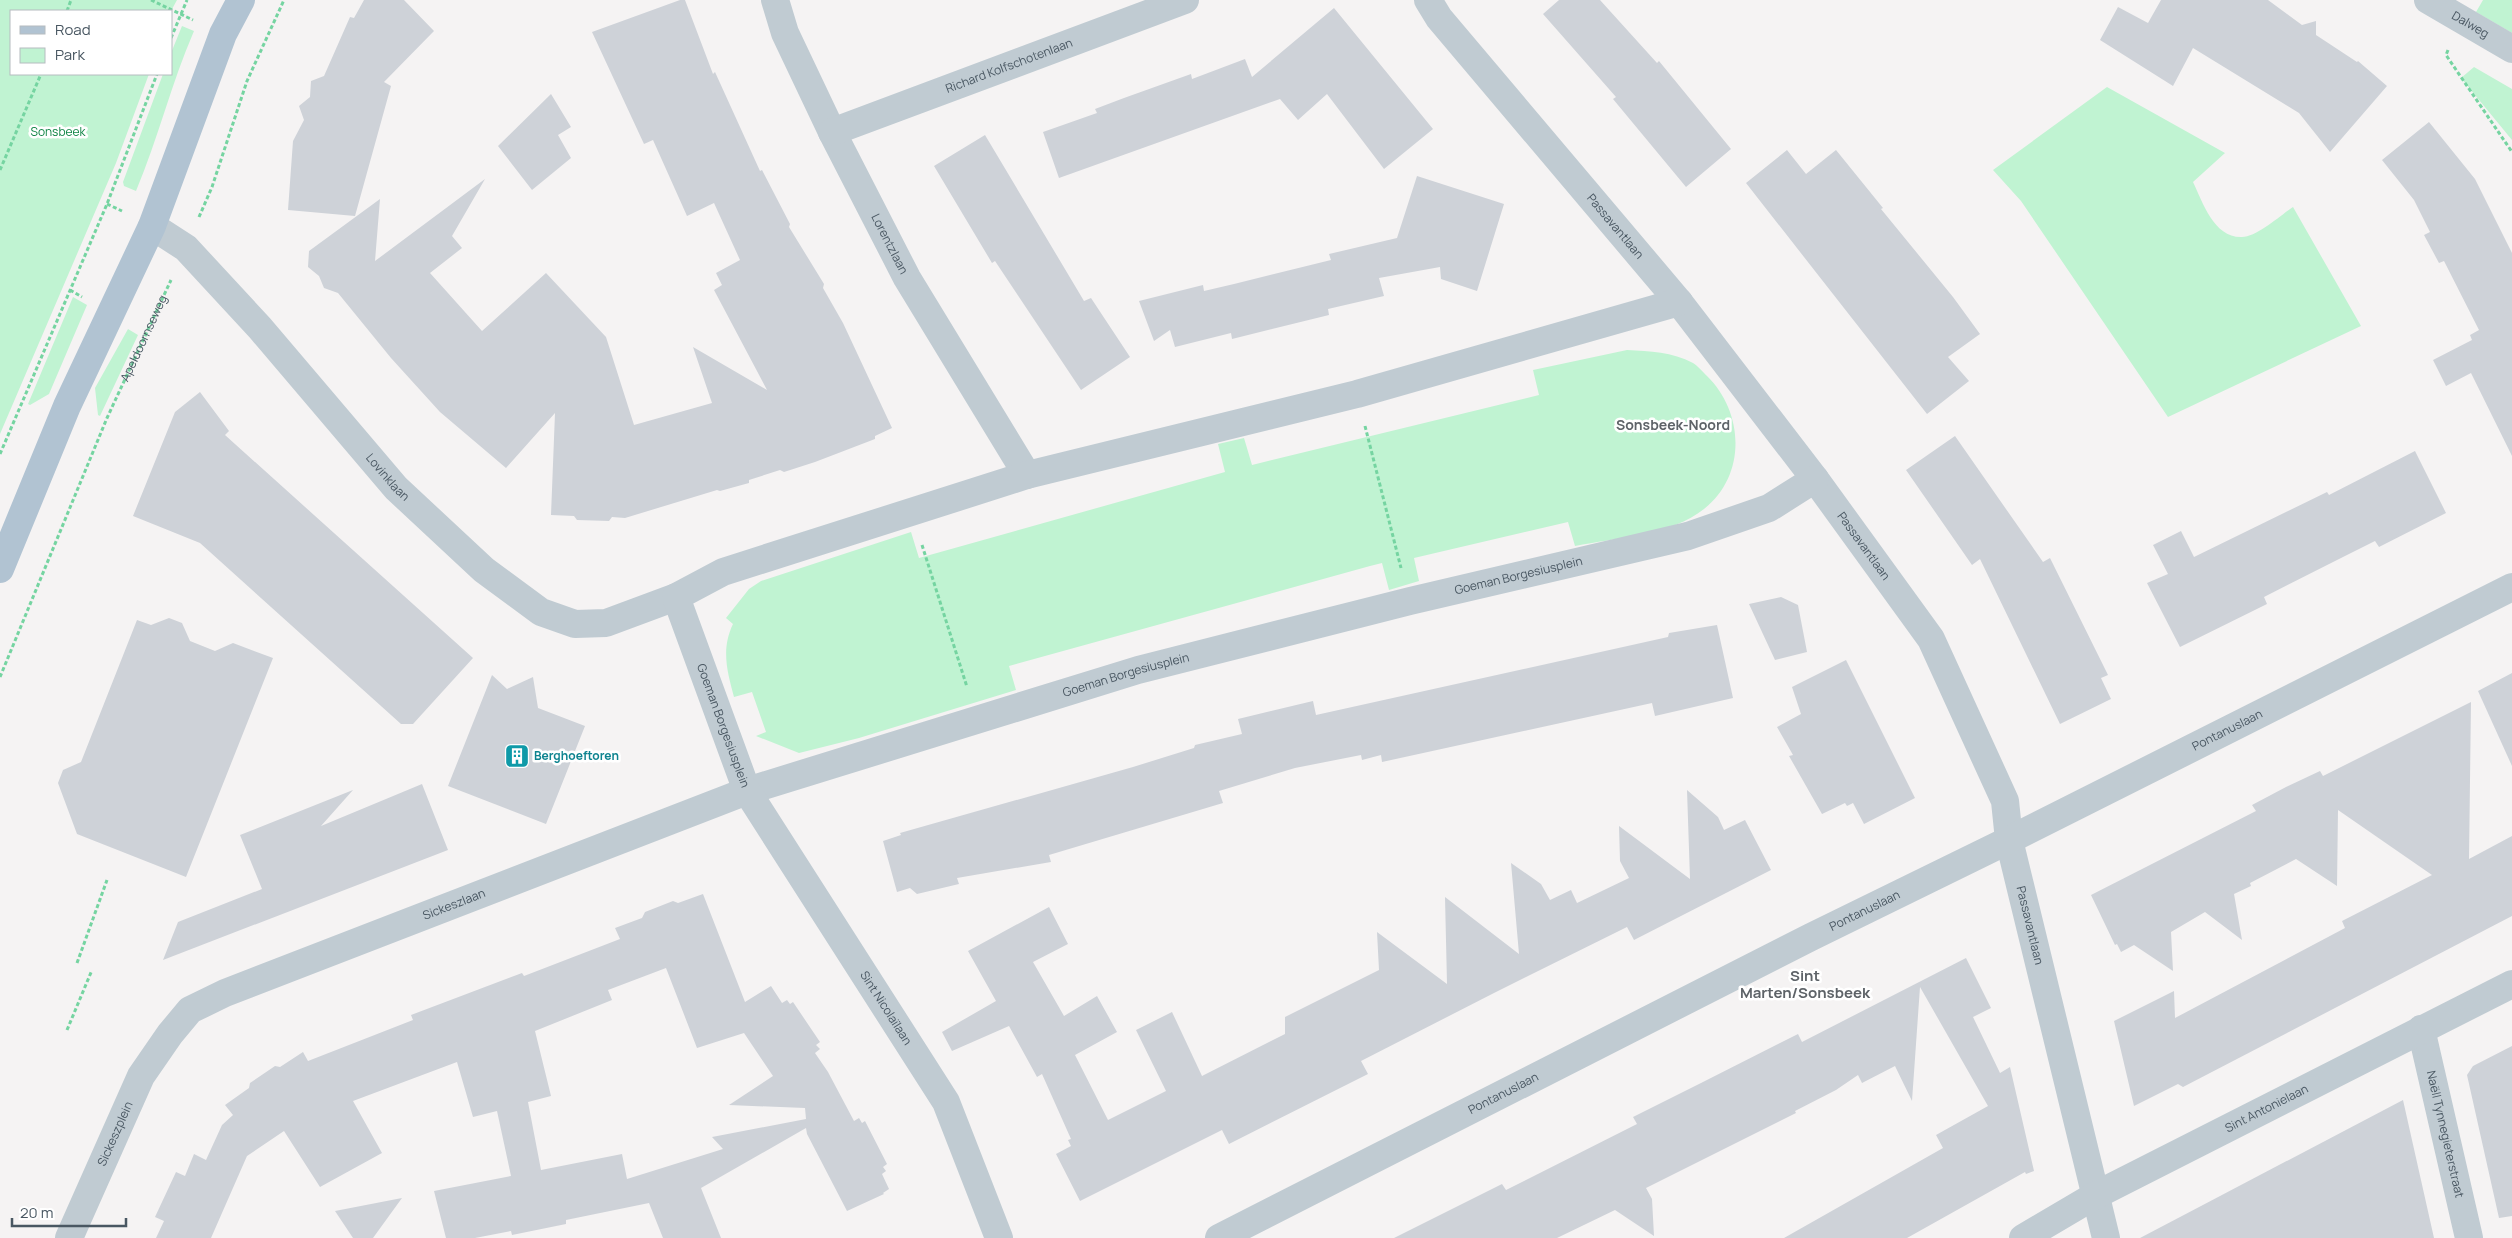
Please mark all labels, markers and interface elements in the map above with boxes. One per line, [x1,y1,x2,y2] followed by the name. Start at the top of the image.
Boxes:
[2449,7,2492,42] street label: Dalweg
[10,10,172,75] legend
[55,19,91,40] text: Road
[943,34,1075,97] street label: Richard Kolfschotenlaan
[55,44,85,65] text: Park
[30,123,87,140] park label: Sonsbeek
[1583,190,1648,262] street label: Passavantlaan
[867,211,913,277] street label: Lorentzlaan
[116,292,171,384] street label: Apeldoornseweg
[1616,415,1730,434] district label: Sonsbeek-Noord
[362,450,414,505] street label: Lovinklaan
[1834,508,1895,583] street label: Passavantlaan
[1453,552,1584,598] street label: Goeman Borgesiusplein
[1060,648,1191,701] street label: Goeman Borgesiusplein
[693,661,754,790] street label: Goeman Borgesiusplein
[2189,705,2265,755] street label: Pontanuslaan
[504,743,530,769] building icon: Berghoeftoren
[534,747,619,764] place label: Berghoeftoren
[420,884,488,924] street label: Sickeszlaan
[2013,884,2048,966] street label: Passavantlaan
[1826,886,1903,935] street label: Pontanuslaan
[1740,965,1871,1003] district label: Sint Marten/Sonsbeek
[856,968,916,1048] street label: Sint Nicolaïlaan
[1465,1068,1541,1118] street label: Pontanuslaan
[2423,1069,2469,1200] street label: Naëll Tynnegieterstraat
[2222,1080,2311,1136] street label: Sint Antonielaan
[93,1099,137,1169] street label: Sickeszplein
[12,1196,126,1228] scale bar
[20,1202,53,1223] text: 20 m

